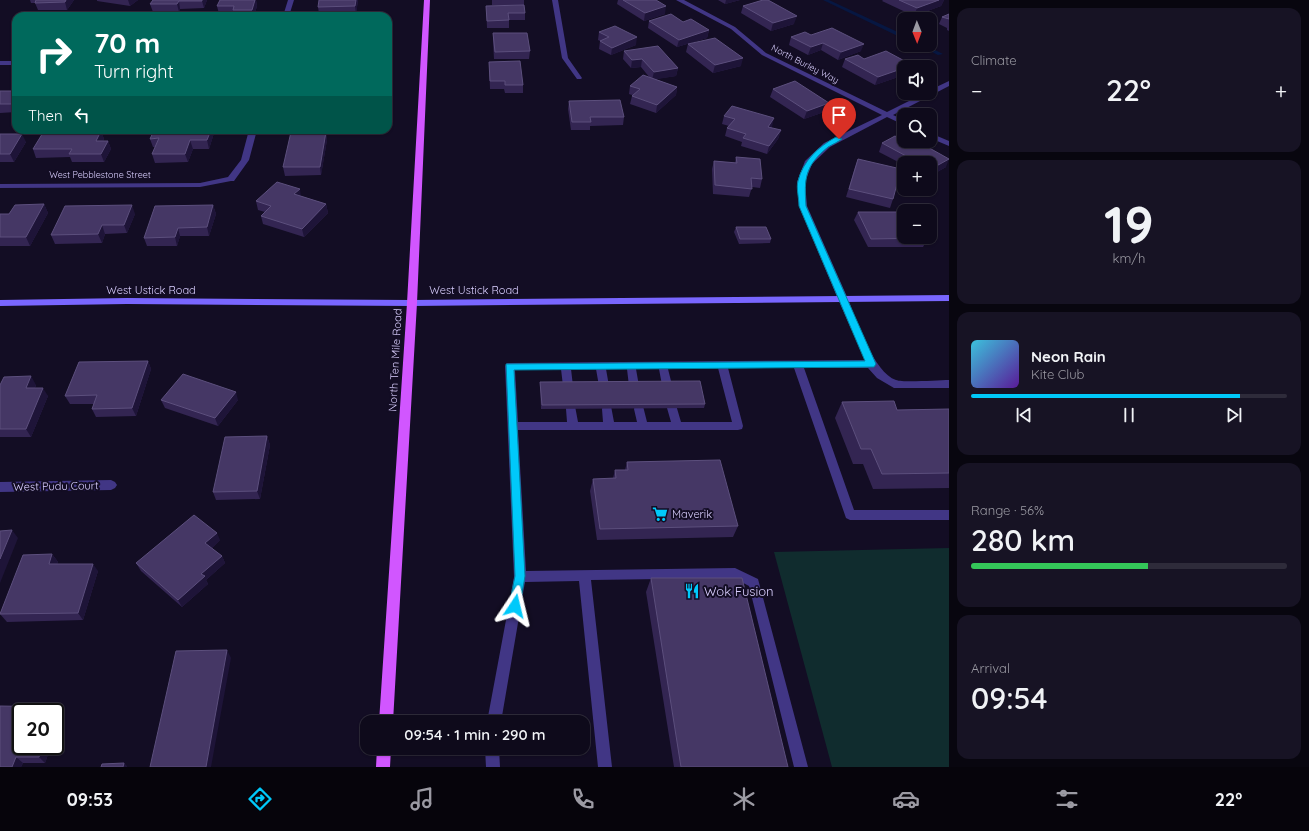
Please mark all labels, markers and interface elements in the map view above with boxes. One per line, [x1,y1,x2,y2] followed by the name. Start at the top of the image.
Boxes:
[897,12,937,52] north arrow
[897,12,937,244] map controls
[94,25,160,60] text: 70 m
[28,28,80,80] icon: right
[770,42,841,85] street label: North Burley Way
[971,52,1017,68] text: Climate
[94,60,174,83] text: Turn right
[897,60,937,100] button: sound
[1106,71,1151,109] text: 22°
[971,77,982,105] text: −
[1275,77,1287,105] text: +
[822,98,856,139] pin
[71,104,93,126] icon: left
[828,104,850,126] icon: arrive
[28,106,63,125] text: Then
[897,108,937,148] button: search
[897,156,937,196] button: +
[49,169,151,180] street label: West Pebblestone Street
[1104,191,1154,256] text: 19
[897,204,937,244] button: −
[1113,250,1145,266] text: km/h
[106,283,196,297] street label: West Ustick Road
[429,283,519,297] street label: West Ustick Road
[385,308,405,412] street label: North Ten Mile Road
[1031,347,1106,366] text: Neon Rain
[1031,366,1084,382] text: Kite Club
[1013,404,1035,426] icon: previous
[1118,404,1140,426] icon: pause
[1223,404,1245,426] icon: next
[13,478,99,494] street label: West Pudu Court
[971,502,1044,518] text: Range · 56%
[651,505,669,523] supermarket icon: Maverik
[672,507,712,521] place label: Maverik
[971,521,1075,559] text: 280 km
[683,582,701,600] restaurant icon: Wok Fusion
[704,583,774,599] place label: Wok Fusion
[494,585,536,627] position arrow
[971,660,1010,676] text: Arrival
[971,679,1048,717] text: 09:54
[12,703,64,755] speed limit sign: 20
[404,725,546,744] text: 09:54 · 1 min · 290 m
[246,785,274,813] icon: directions
[408,785,436,813] icon: music
[569,785,597,813] icon: phone
[730,785,758,813] icon: climate
[892,785,920,813] icon: car
[1053,785,1081,813] icon: filters
[67,788,113,811] text: 09:53
[1215,788,1242,811] text: 22°

